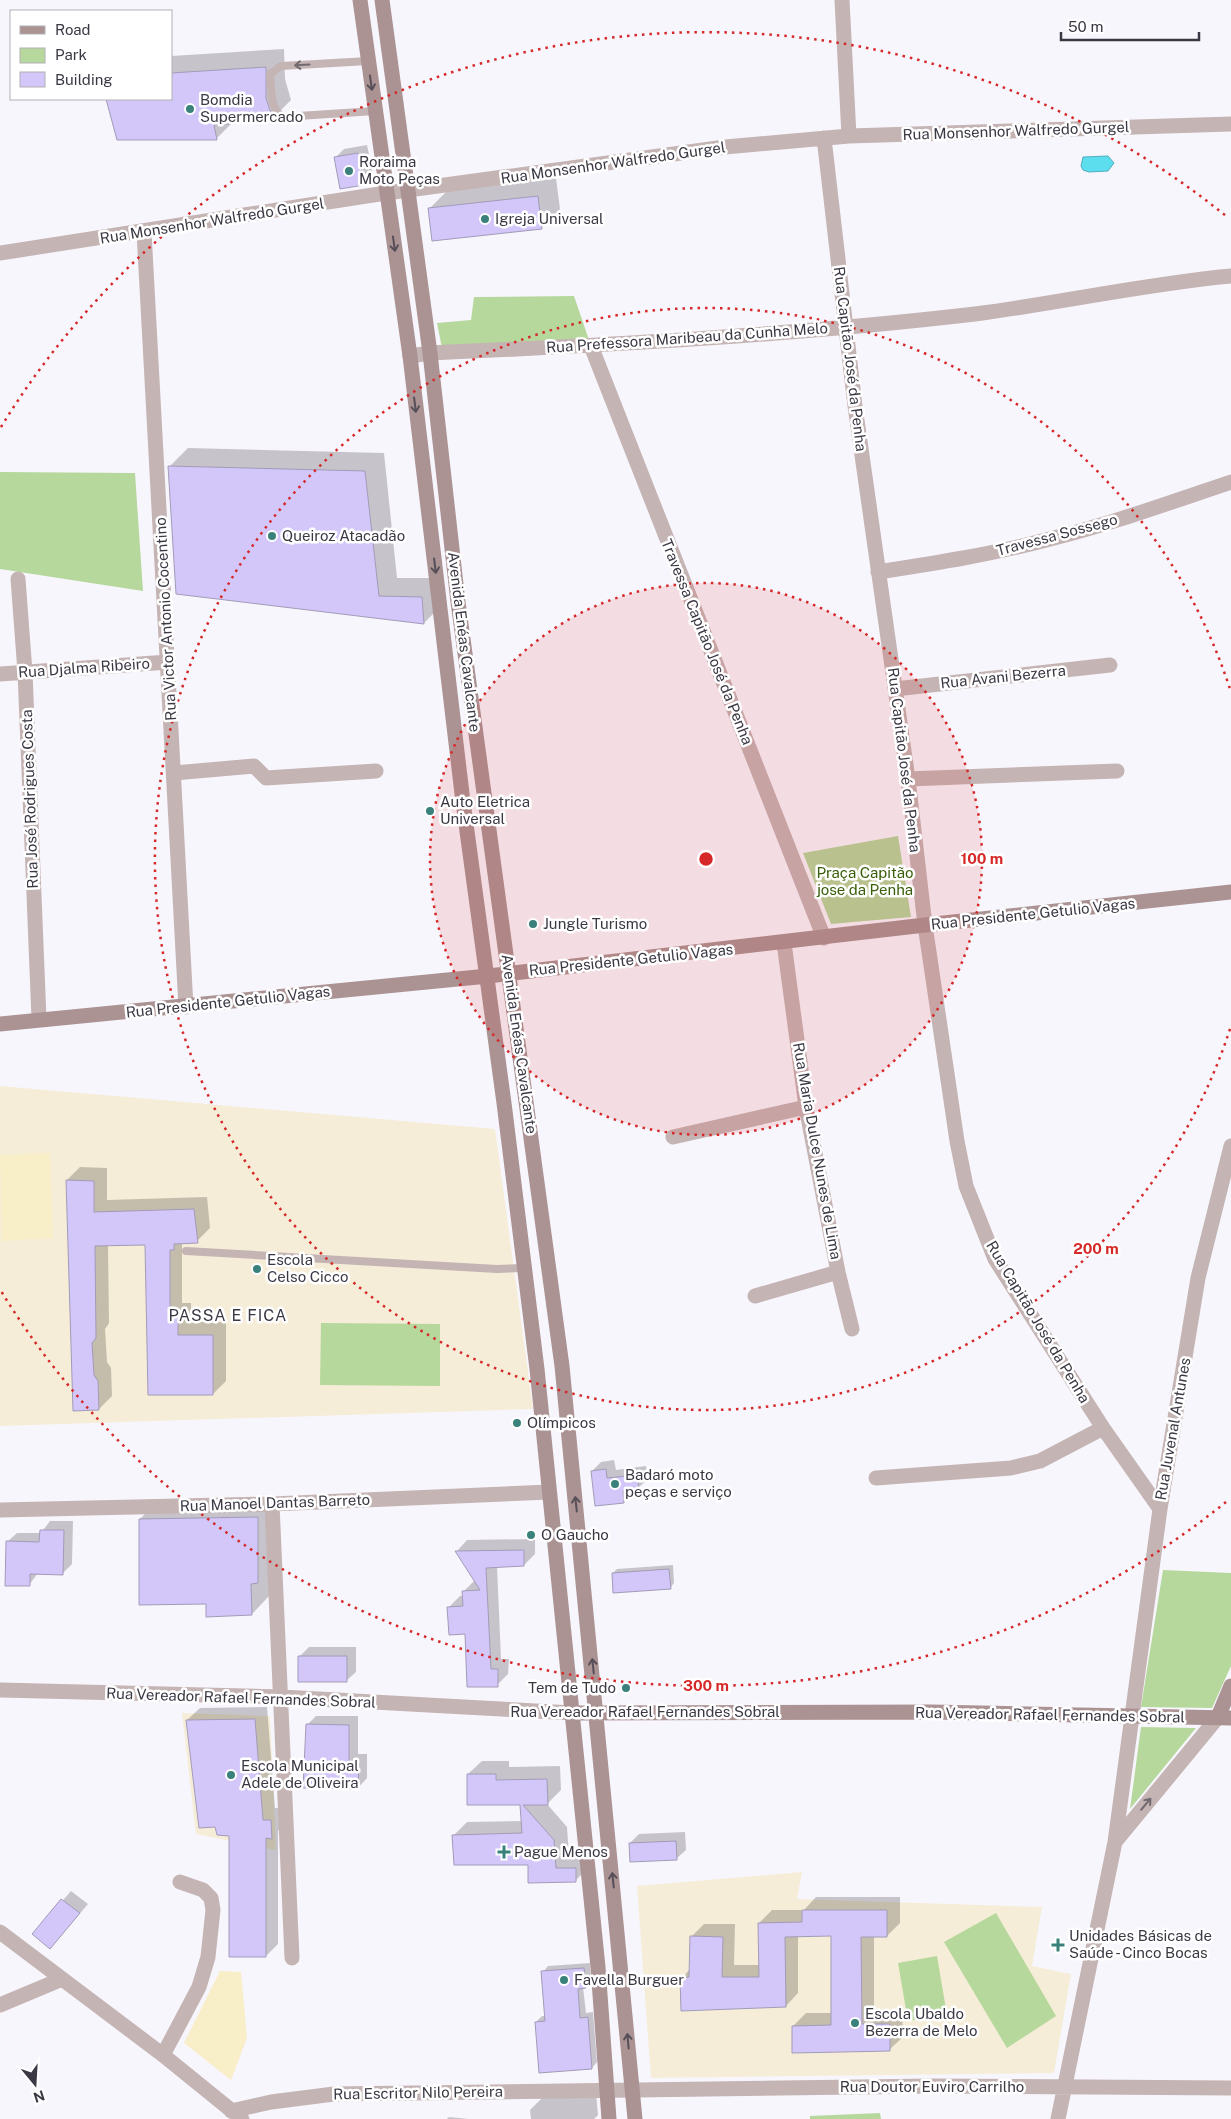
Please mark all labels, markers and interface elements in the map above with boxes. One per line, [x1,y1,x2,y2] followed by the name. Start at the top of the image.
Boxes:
[10,10,172,100] legend
[1061,10,1198,42] scale bar
[1068,18,1103,35] text: 50 m
[55,21,91,38] text: Road
[55,46,87,63] text: Park
[294,60,310,69] one-way arrow
[55,71,113,88] text: Building
[367,75,377,91] one-way arrow
[200,91,303,125] place label: Bomdia Supermercado
[184,103,196,115] marker: Bomdia Supermercado
[902,118,1130,143] street label: Rua Monsenhor Walfredo Gurgel
[499,138,726,187] street label: Rua Monsenhor Walfredo Gurgel
[359,153,440,187] place label: Roraima Moto Peças
[343,165,355,177] marker: Roraima Moto Peças
[99,194,325,247] street label: Rua Monsenhor Walfredo Gurgel
[495,210,604,227] place label: Igreja Universal
[479,213,491,225] marker: Igreja Universal
[389,236,399,252] one-way arrow
[831,266,870,452] street label: Rua Capitão José da Penha
[546,319,828,356] street label: Rua Prefessora Maribeau da Cunha Melo
[410,397,420,413] one-way arrow
[994,510,1119,559] street label: Travessa Sossego
[152,517,179,721] street label: Rua Victor Antonio Cocentino
[282,527,405,544] place label: Queiroz Atacadão
[266,530,278,542] marker: Queiroz Atacadão
[658,536,757,747] street label: Travessa Capitão José da Penha
[445,551,484,733] street label: Avenida Enéas Cavalcante
[430,558,440,574] one-way arrow
[18,654,150,681] street label: Rua Djalma Ribeiro
[939,661,1066,692] street label: Rua Avani Bezerra
[885,667,924,853] street label: Rua Capitão José da Penha
[18,709,41,889] street label: Rua José Rodrigues Costa
[440,793,530,827] place label: Auto Eletrica Universal
[424,805,436,817] marker: Auto Eletrica Universal
[697,850,715,868] centre of rings
[961,850,1003,867] text: 100 m
[816,864,914,898] park label: Praça Capitão jose da Penha
[930,894,1136,933] street label: Rua Presidente Getulio Vagas
[543,915,647,932] place label: Jungle Turismo
[527,918,539,930] marker: Jungle Turismo
[528,940,734,979] street label: Rua Presidente Getulio Vagas
[498,953,541,1135] street label: Avenida Enéas Cavalcante
[125,982,331,1021] street label: Rua Presidente Getulio Vagas
[790,1041,845,1261] street label: Rua Maria Dulce Nunes de Lima
[983,1238,1094,1406] street label: Rua Capitão José da Penha
[1073,1240,1119,1257] text: 200 m
[267,1251,348,1285] place label: Escola Celso Cicco
[251,1263,263,1275] marker: Escola Celso Cicco
[169,1306,287,1325] district label: PASSA E FICA
[1152,1356,1193,1502] street label: Rua Juvenal Antunes
[527,1414,596,1431] place label: Olímpicos
[511,1417,523,1429] marker: Olímpicos
[625,1466,732,1500] place label: Badaró moto peças e serviço
[609,1478,621,1490] marker: Badaró moto peças e serviço
[180,1491,370,1514] street label: Rua Manoel Dantas Barreto
[571,1496,581,1512] one-way arrow
[541,1526,609,1543] place label: O Gaucho
[525,1529,537,1541] marker: O Gaucho
[588,1658,598,1674] one-way arrow
[683,1677,729,1694] text: 300 m
[528,1679,616,1696] place label: Tem de Tudo
[620,1682,632,1694] marker: Tem de Tudo
[106,1684,376,1711] street label: Rua Vereador Rafael Fernandes Sobral
[510,1703,780,1720] street label: Rua Vereador Rafael Fernandes Sobral
[915,1704,1185,1725] street label: Rua Vereador Rafael Fernandes Sobral
[241,1757,359,1791] place label: Escola Municipal Adele de Oliveira
[225,1769,237,1781] marker: Escola Municipal Adele de Oliveira
[1141,1798,1152,1811] one-way arrow
[514,1843,608,1860] place label: Pague Menos
[498,1846,510,1858] marker: Pague Menos
[608,1872,618,1888] one-way arrow
[1069,1927,1212,1961] place label: Unidades Básicas de Saúde - Cinco Bocas
[1051,1938,1065,1952] marker: Unidades Básicas de Saúde - Cinco Bocas
[574,1971,684,1988] place label: Favella Burguer
[558,1974,570,1986] marker: Favella Burguer
[865,2005,978,2039] place label: Escola Ubaldo Bezerra de Melo
[849,2017,861,2029] marker: Escola Ubaldo Bezerra de Melo
[624,2034,633,2050] one-way arrow
[10,2059,60,2109] north arrow
[840,2078,1024,2095] street label: Rua Doutor Euviro Carrilho
[333,2083,503,2102] street label: Rua Escritor Nilo Pereira
[31,2087,47,2106] text: N

